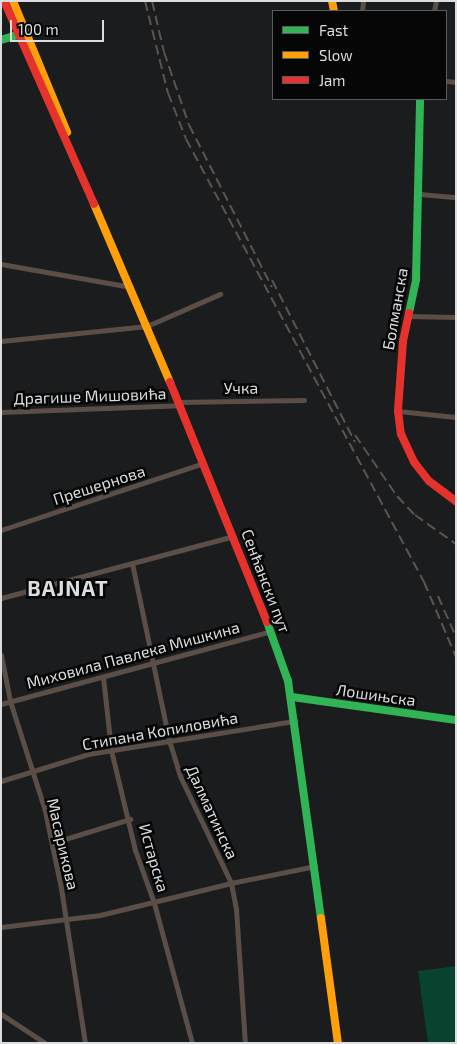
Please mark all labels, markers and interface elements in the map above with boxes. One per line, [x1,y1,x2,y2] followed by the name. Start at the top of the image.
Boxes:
[12,10,106,42] scale bar
[272,10,447,100] legend
[18,20,59,38] text: 100 m
[319,21,348,39] text: Fast
[319,46,353,64] text: Slow
[319,71,345,89] text: Jam
[378,266,412,352] street label: Болманска
[223,378,259,398] street label: Учка
[13,384,167,408] street label: Драгише Мишовића
[51,461,147,509] street label: Прешернова
[237,526,295,636] street label: Сенћански пут
[27,575,109,601] district label: BAJNAT
[24,617,242,693] street label: Миховила Павлека Мишкина
[335,680,417,710] street label: Лошињска
[81,708,239,754] street label: Стипана Копиловића
[182,762,242,862] street label: Далматинска
[43,796,83,892] street label: Масарикова
[135,822,173,894] street label: Истарска

